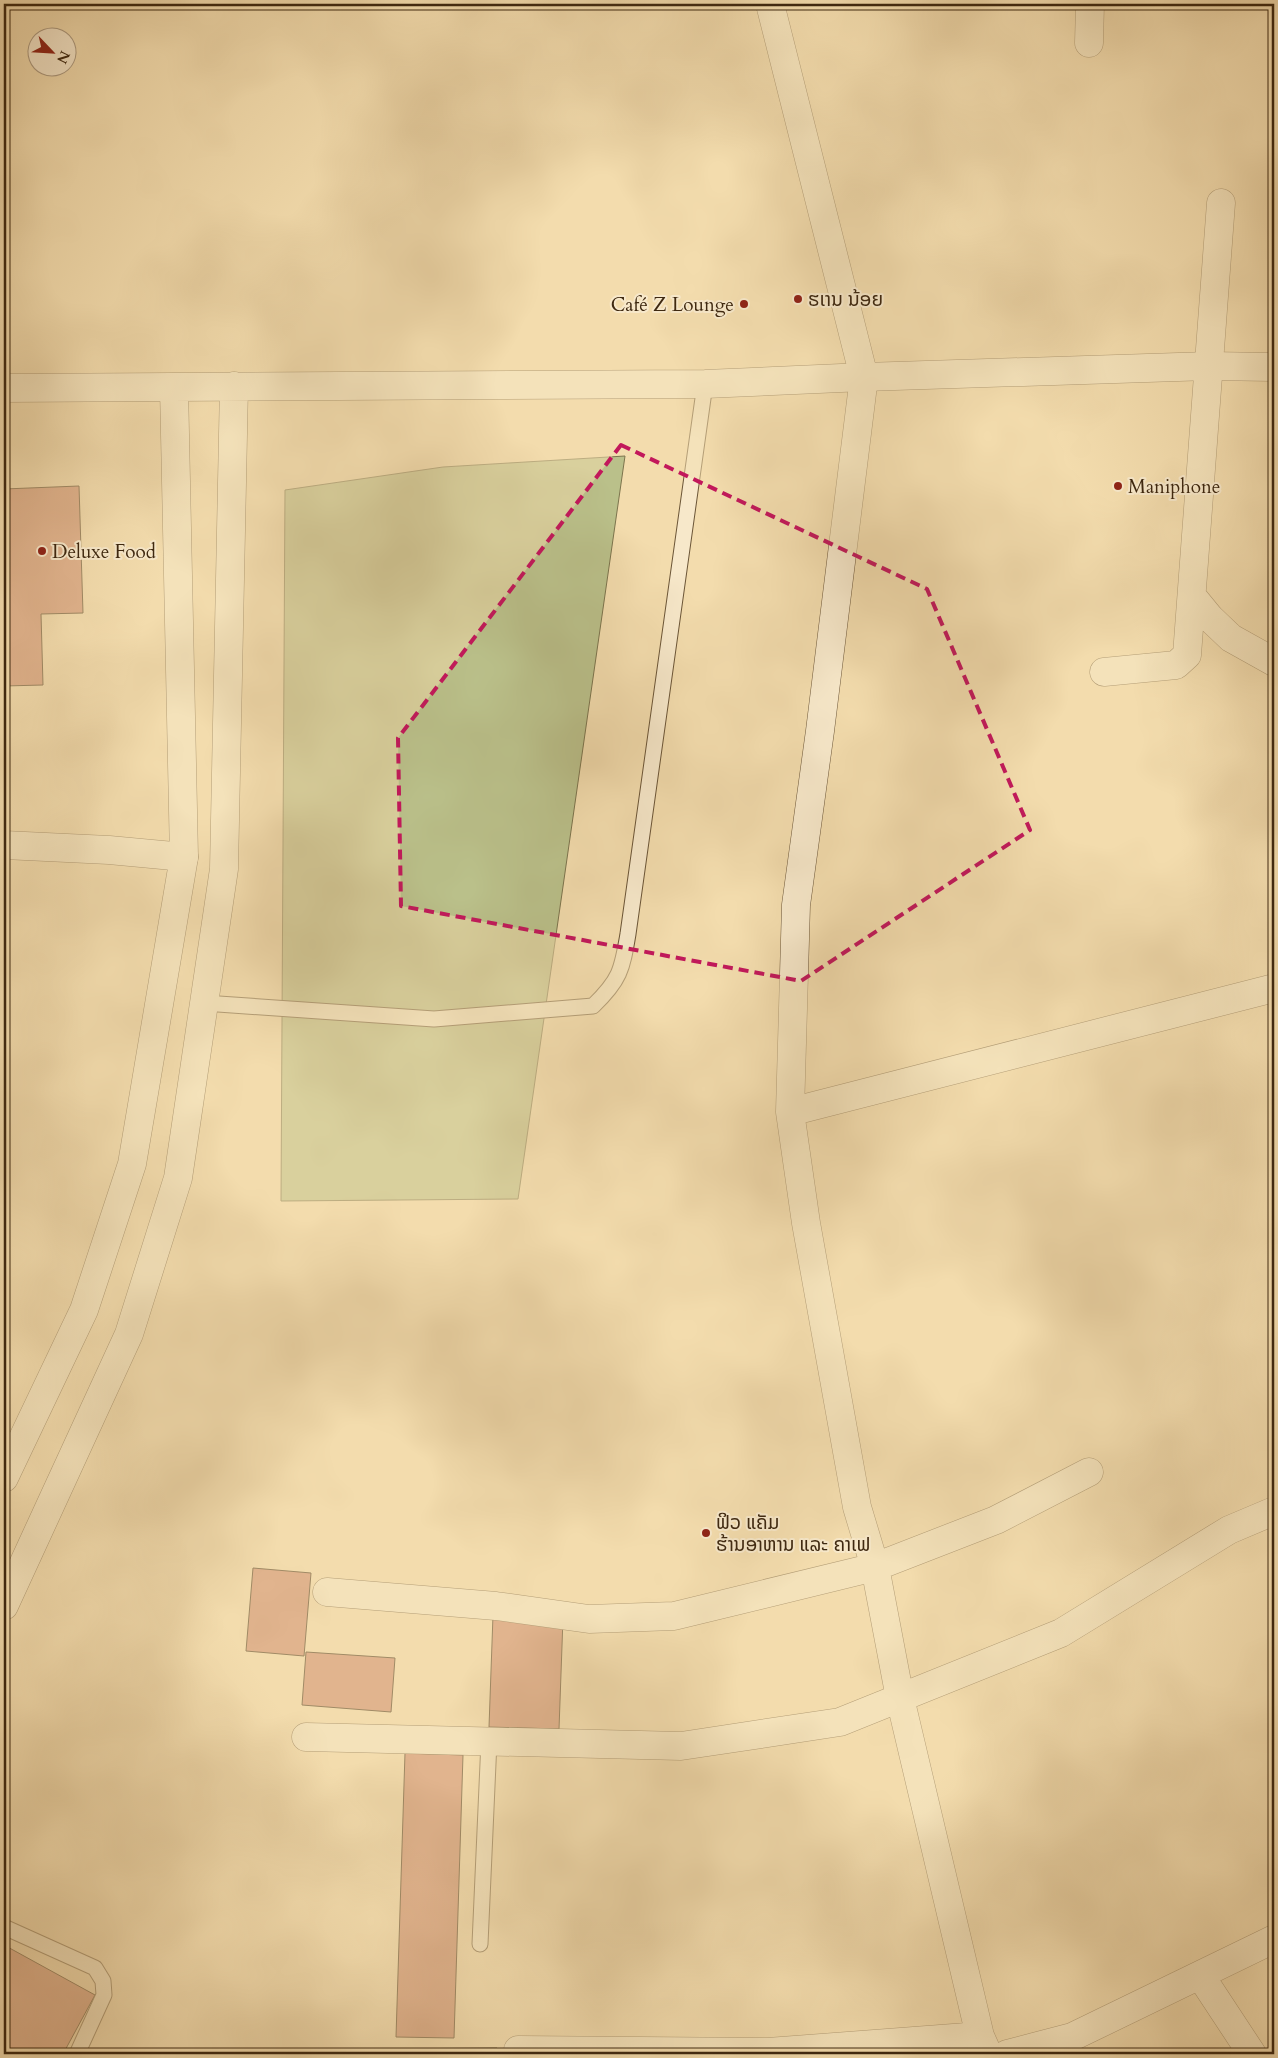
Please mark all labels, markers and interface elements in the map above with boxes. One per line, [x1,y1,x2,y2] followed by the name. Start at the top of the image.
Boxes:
[28,28,78,78] north arrow
[52,48,75,67] text: N
[808,287,883,313] place label: ຮເານ ນ້ອຍ
[611,292,734,318] place label: Café Z Lounge
[792,293,804,305] marker: ຮເານ ນ້ອຍ
[738,298,750,310] marker: Café Z Lounge
[1128,474,1221,500] place label: Maniphone
[1112,480,1124,492] marker: Maniphone
[52,539,156,565] place label: Deluxe Food
[36,545,48,557] marker: Deluxe Food
[716,1510,871,1558] place label: ຟິວ ແຄັມ ຮ້ານອາຫານ ແລະ ຄາເຟ
[700,1527,712,1539] marker: ຟິວ ແຄັມ ຮ້ານອາຫານ ແລະ ຄາເຟ

